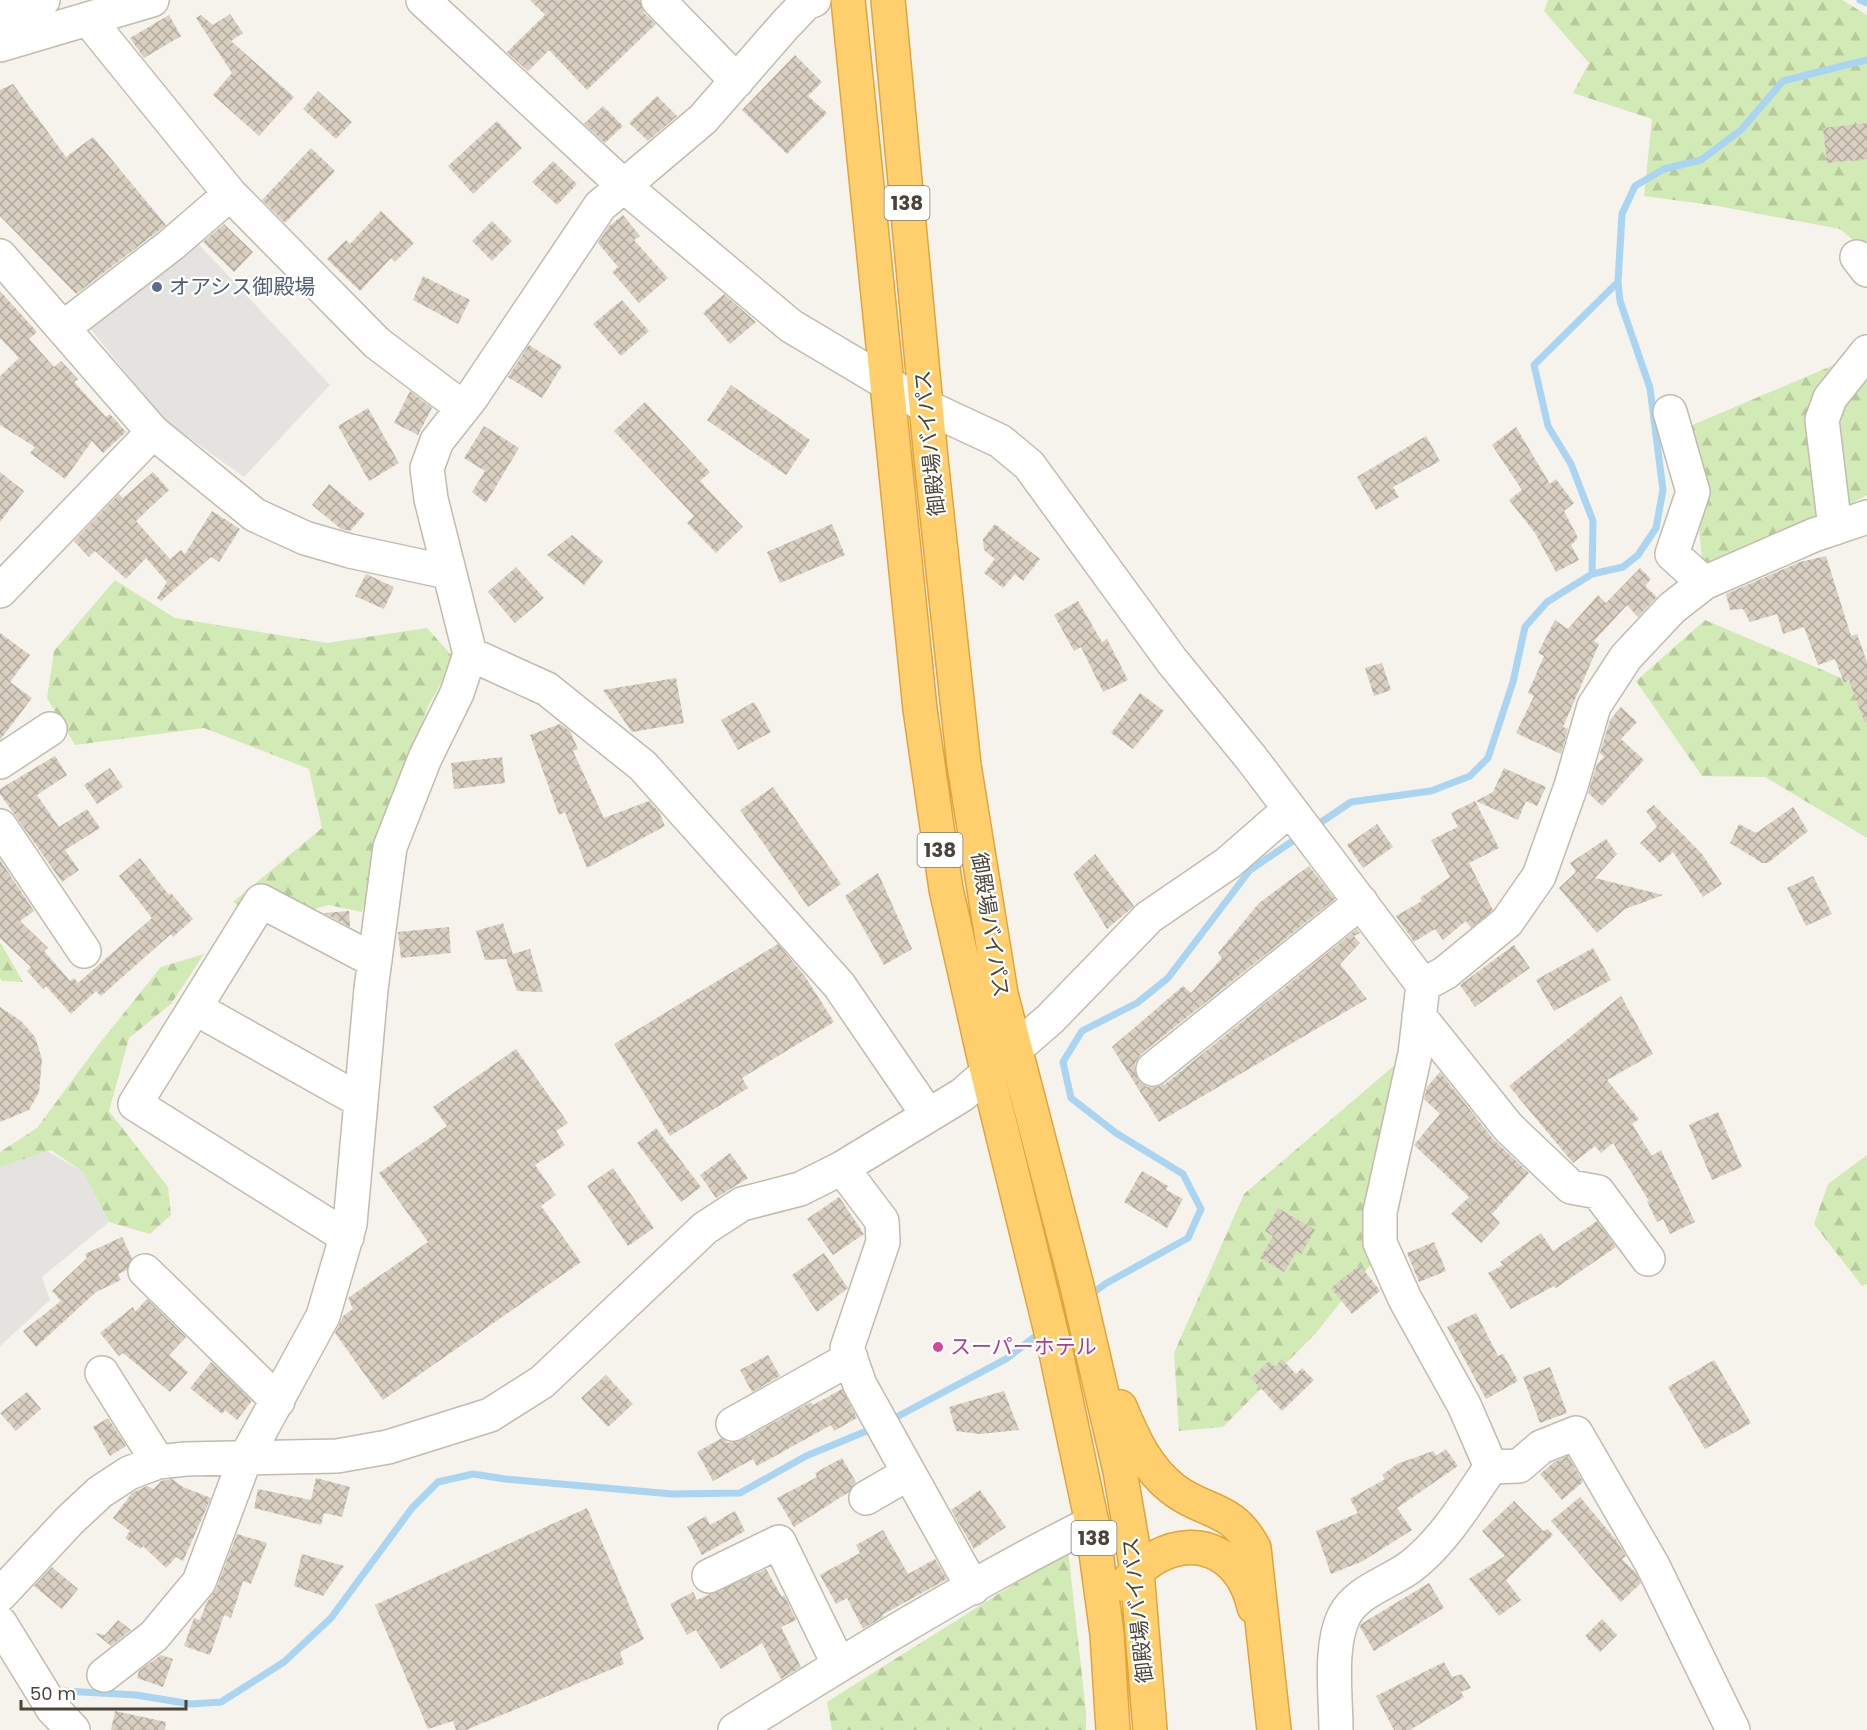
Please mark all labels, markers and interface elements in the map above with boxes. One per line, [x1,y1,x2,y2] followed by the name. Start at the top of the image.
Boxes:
[884,186,930,220] road number: 138
[169,272,315,301] place label: オアシス御殿場
[150,280,164,294] marker: オアシス御殿場
[907,369,952,517] street label: 御殿場バイパス
[918,833,962,867] road number: 138
[965,850,1016,1000] street label: 御殿場バイパス
[950,1332,1097,1361] place label: スーパーホテル
[931,1340,945,1354] marker: スーパーホテル
[1072,1521,1116,1555] road number: 138
[1115,1536,1160,1684] street label: 御殿場バイパス
[21,1673,186,1711] scale bar
[30,1681,76,1706] text: 50 m

